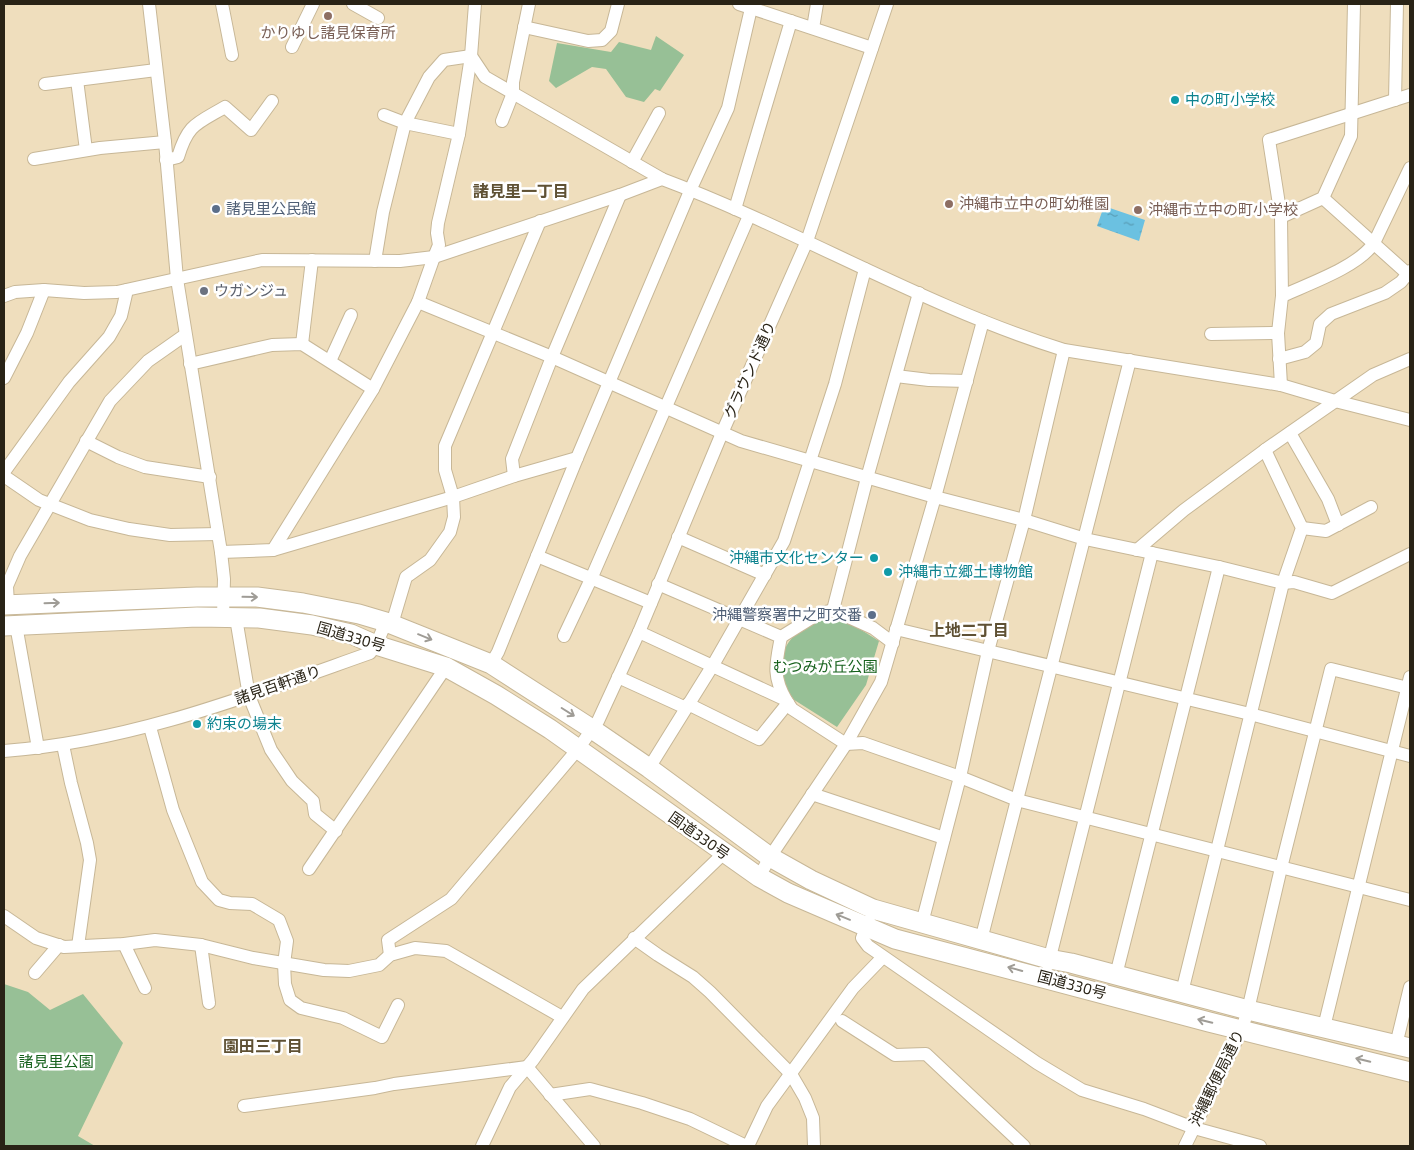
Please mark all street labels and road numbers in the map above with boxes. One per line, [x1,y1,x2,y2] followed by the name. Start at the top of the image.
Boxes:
[720,318,779,421] street label: グラウンド通り
[315,618,388,654] street label: 国道330号
[232,661,323,707] street label: 諸見百軒通り
[665,808,734,863] street label: 国道330号
[1036,966,1109,1002] street label: 国道330号
[1185,1026,1247,1129] street label: 沖縄郵便局通り

